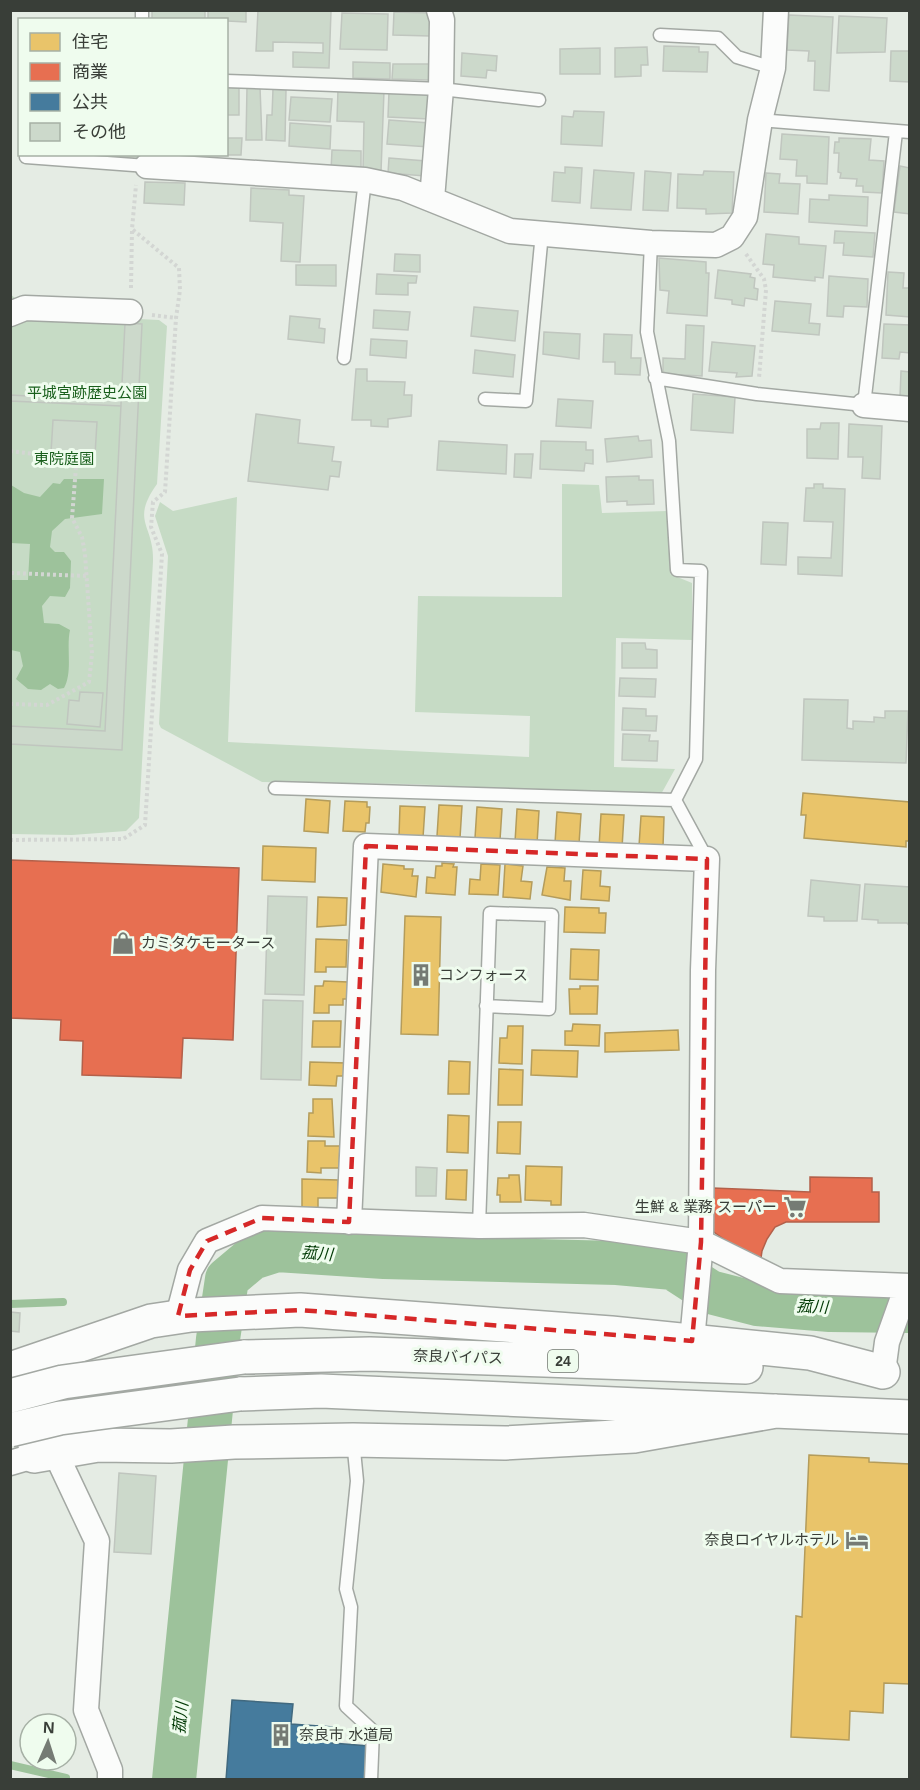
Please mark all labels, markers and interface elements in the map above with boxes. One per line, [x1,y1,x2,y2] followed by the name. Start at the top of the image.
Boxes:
[18,18,228,156] legend
[72,32,108,52] text: 住宅
[72,62,108,82] text: 商業
[72,92,108,112] text: 公共
[72,122,126,142] text: その他
[27,384,147,401] park label: 平城宮跡歴史公園
[34,450,94,467] park label: 東院庭園
[110,930,136,956] shop icon: カミタケモータース
[141,934,275,951] place label: カミタケモータース
[408,962,434,988] building icon: コンフォース
[439,966,528,983] place label: コンフォース
[782,1194,808,1220] supermarket icon: 生鮮 & 業務 スーパー
[635,1198,777,1215] place label: 生鮮 & 業務 スーパー
[300,1244,336,1263] water label: 菰川
[796,1297,830,1316] water label: 菰川
[413,1346,503,1367] street label: 奈良バイパス
[548,1350,578,1372] road number: 24
[844,1527,870,1553] hotel icon: 奈良ロイヤルホテル
[704,1531,839,1548] place label: 奈良ロイヤルホテル
[170,1699,191,1735] water label: 菰川
[18,1712,78,1772] north arrow
[43,1719,55,1736] text: N
[268,1722,294,1748] building icon: 奈良市 水道局
[299,1726,393,1743] place label: 奈良市 水道局

